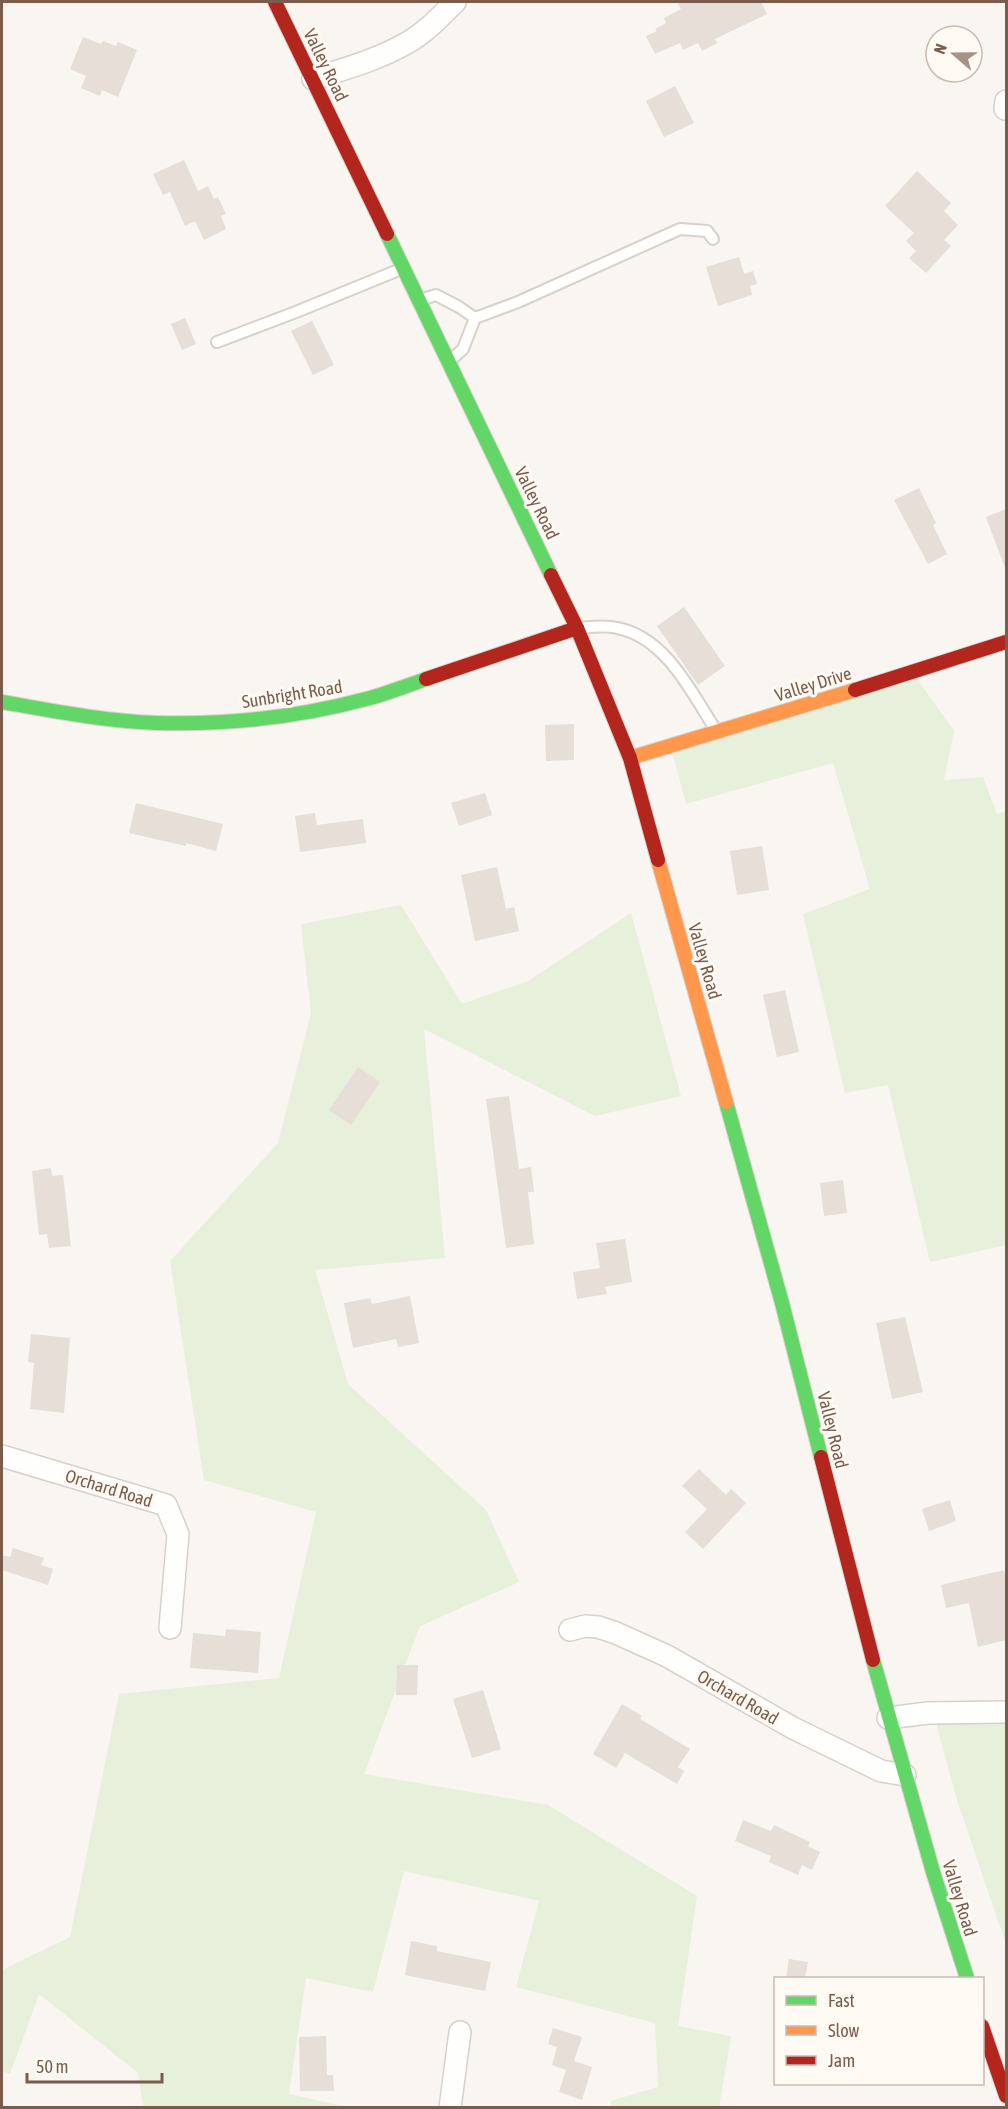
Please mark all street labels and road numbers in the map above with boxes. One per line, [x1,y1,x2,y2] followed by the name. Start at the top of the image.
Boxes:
[299,25,353,105] street label: Valley Road
[510,463,564,543] street label: Valley Road
[772,662,854,706] street label: Valley Drive
[240,676,344,712] street label: Sunbright Road
[684,920,726,1002] street label: Valley Road
[813,1389,853,1471] street label: Valley Road
[63,1465,155,1511] street label: Orchard Road
[694,1665,782,1729] street label: Orchard Road
[939,1858,981,1938] street label: Valley Road

